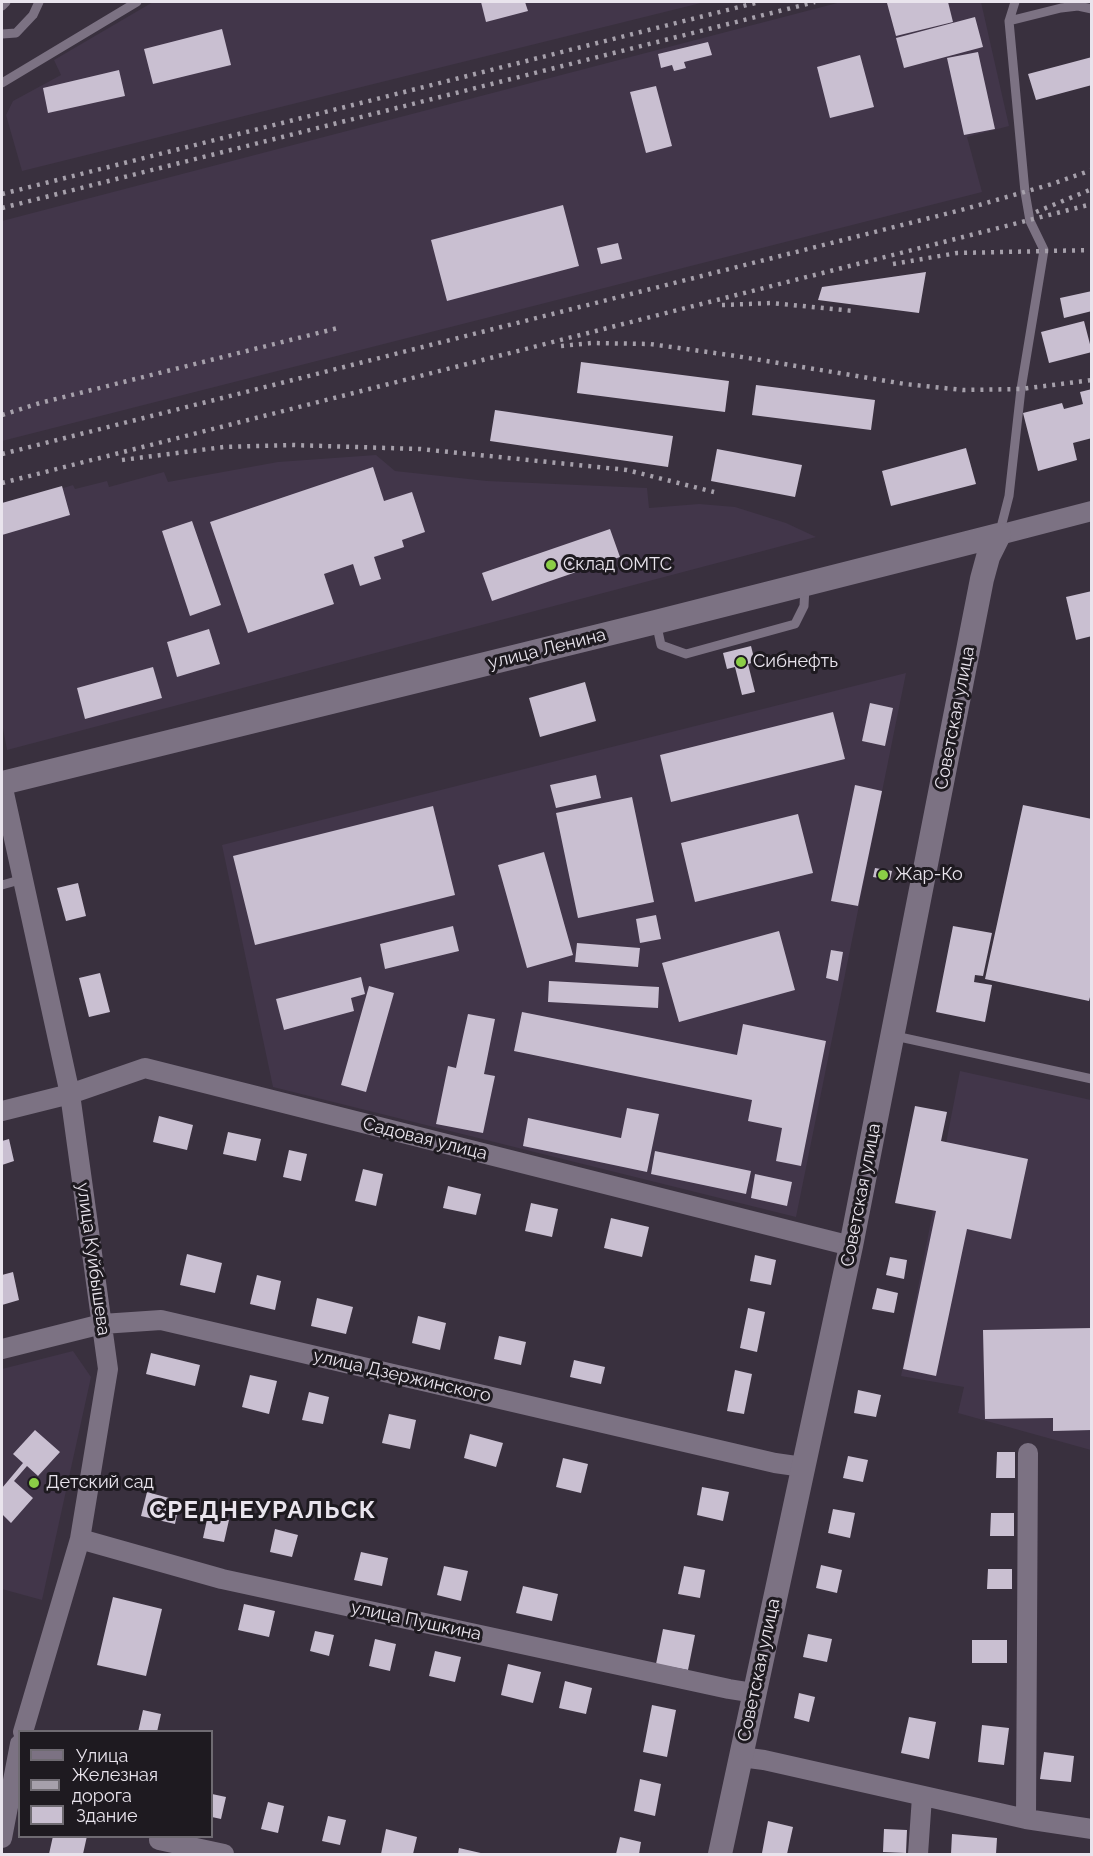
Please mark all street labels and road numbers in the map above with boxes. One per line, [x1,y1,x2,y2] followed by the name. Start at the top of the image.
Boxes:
[486,624,608,674] street label: улица Ленина
[930,644,980,792] street label: Советская улица
[360,1113,490,1165] street label: Садовая улица
[836,1121,886,1269] street label: Советская улица
[72,1181,114,1337] street label: улица Куйбышева
[311,1345,493,1407] street label: улица Дзержинского
[349,1597,483,1645] street label: улица Пушкина
[733,1597,785,1743] street label: Советская улица

